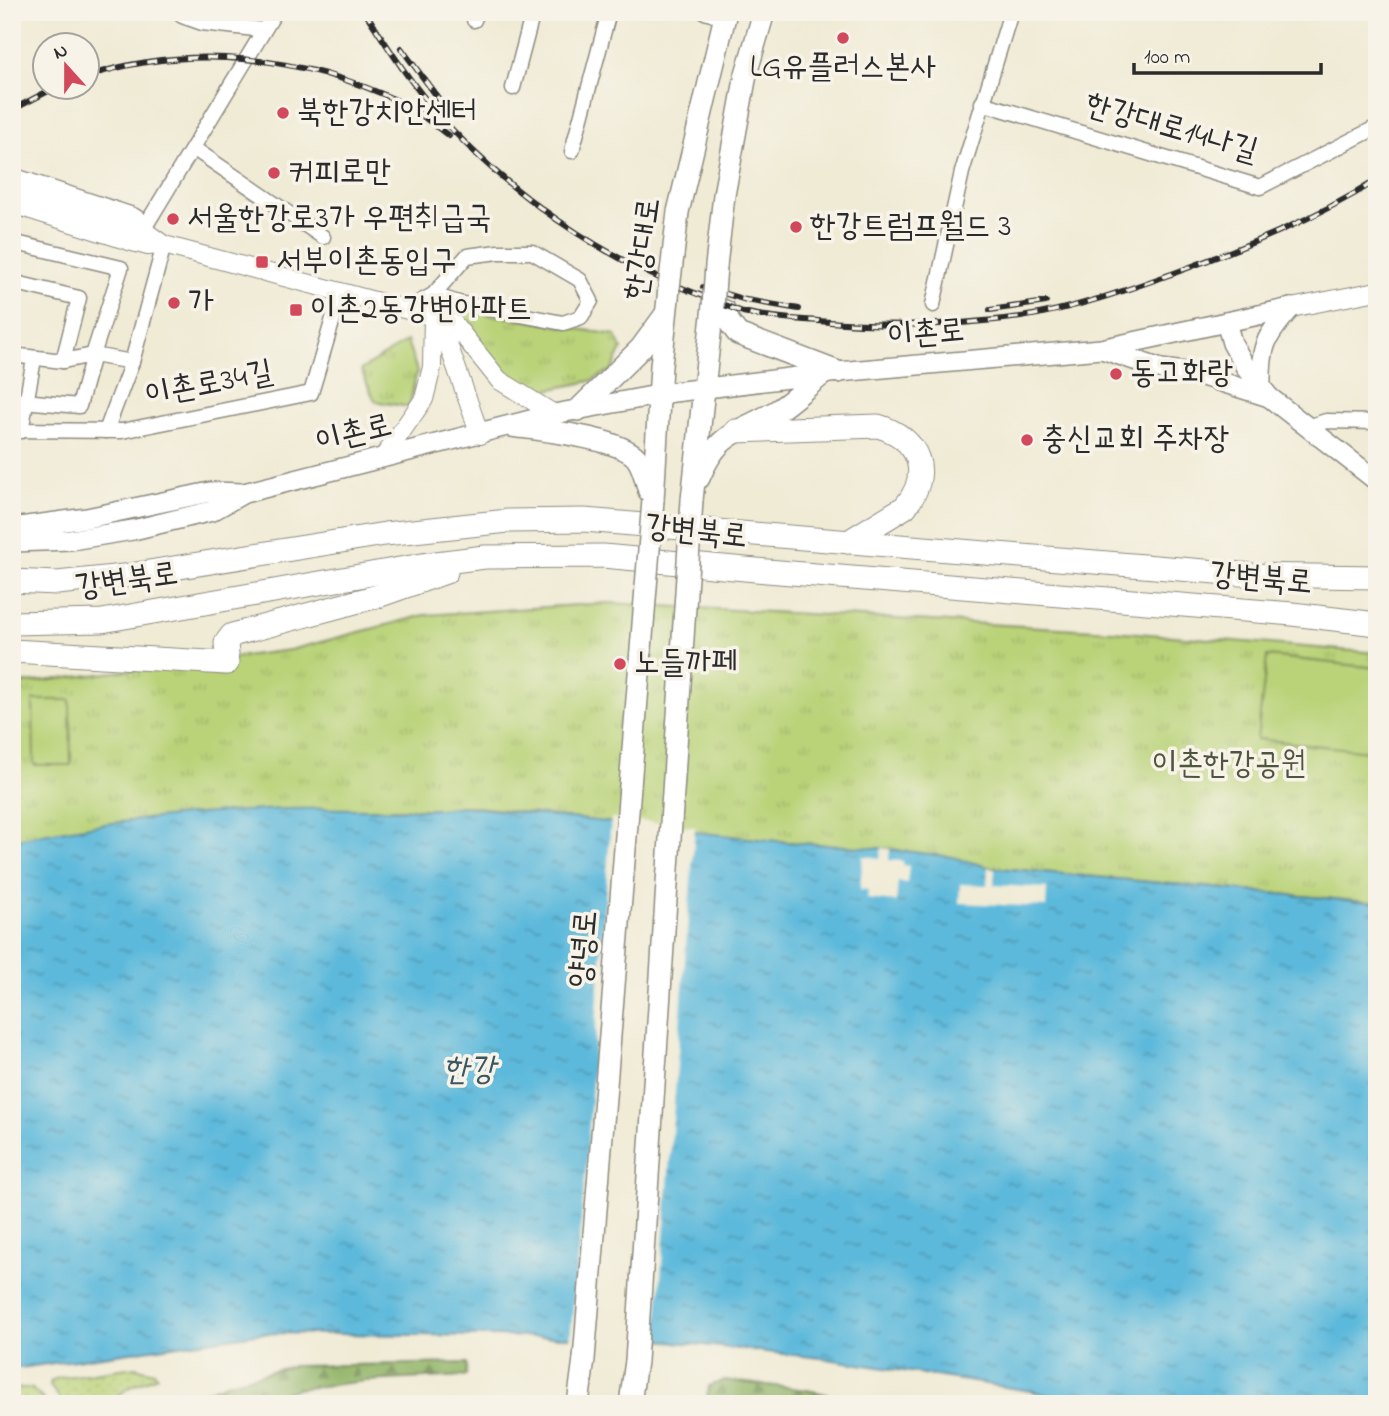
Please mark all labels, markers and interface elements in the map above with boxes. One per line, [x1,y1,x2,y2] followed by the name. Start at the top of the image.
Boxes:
[835,30,851,46] marker: LG유플러스본사
[32,32,102,102] north arrow
[1134,32,1321,76] scale bar
[50,37,72,67] text: N
[1144,43,1190,73] text: 100 m
[750,45,936,92] place label: LG유플러스본사
[1079,82,1263,176] street label: 한강대로14나길
[297,90,477,137] place label: 북한강치안센터
[275,105,291,121] marker: 북한강치안센터
[288,150,391,197] place label: 커피로만
[266,165,282,181] marker: 커피로만
[614,195,674,303] street label: 한강대로
[187,196,491,243] place label: 서울한강로3가 우편취급국
[810,204,1011,251] place label: 한강트럼프월드 3
[165,211,181,227] marker: 서울한강로3가 우편취급국
[788,219,804,235] marker: 한강트럼프월드 3
[276,239,456,286] place label: 서부이촌동입구
[254,254,270,270] marker: 서부이촌동입구
[188,280,214,327] place label: 가
[310,287,532,334] place label: 이촌2동강변아파트
[166,295,182,311] marker: 가
[288,302,304,318] marker: 이촌2동강변아파트
[885,308,967,362] street label: 이촌로
[141,350,277,420] street label: 이촌로34길
[1130,351,1233,398] place label: 동고화랑
[1108,366,1124,382] marker: 동고화랑
[311,403,397,467] street label: 이촌로
[1041,417,1229,464] place label: 충신교회 주차장
[1019,432,1035,448] marker: 충신교회 주차장
[642,504,750,562] street label: 강변북로
[73,552,181,612] street label: 강변북로
[1208,552,1314,608] street label: 강변북로
[634,641,737,688] place label: 노들까페
[612,656,628,672] marker: 노들까페
[1152,742,1306,789] park label: 이촌한강공원
[558,908,612,990] street label: 양녕로
[442,1047,499,1095] water label: 한강

